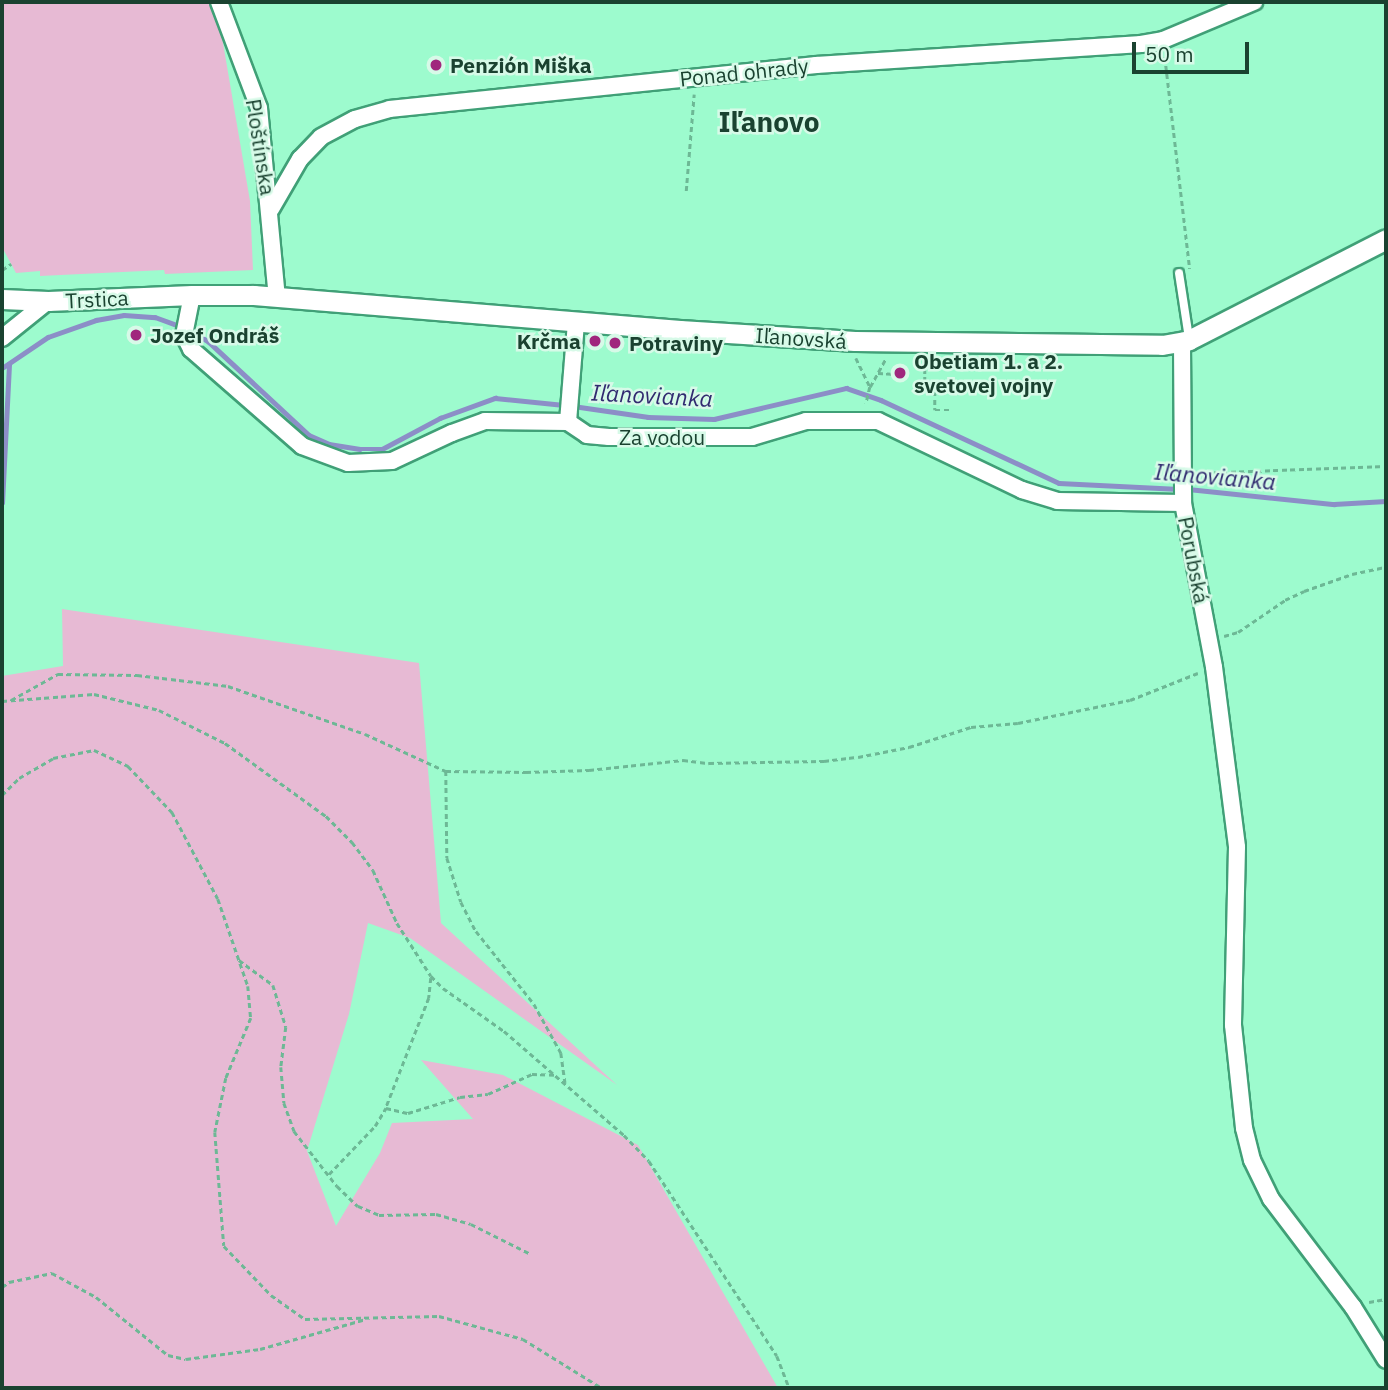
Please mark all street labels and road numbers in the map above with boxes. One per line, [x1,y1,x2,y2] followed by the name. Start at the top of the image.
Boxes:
[678,53,810,91] street label: Ponad ohrady
[241,97,281,197] street label: Ploštínska
[65,285,129,313] street label: Trstica
[754,322,848,354] street label: Iľanovská
[619,424,705,450] street label: Za vodou
[1173,514,1215,606] street label: Porubská

